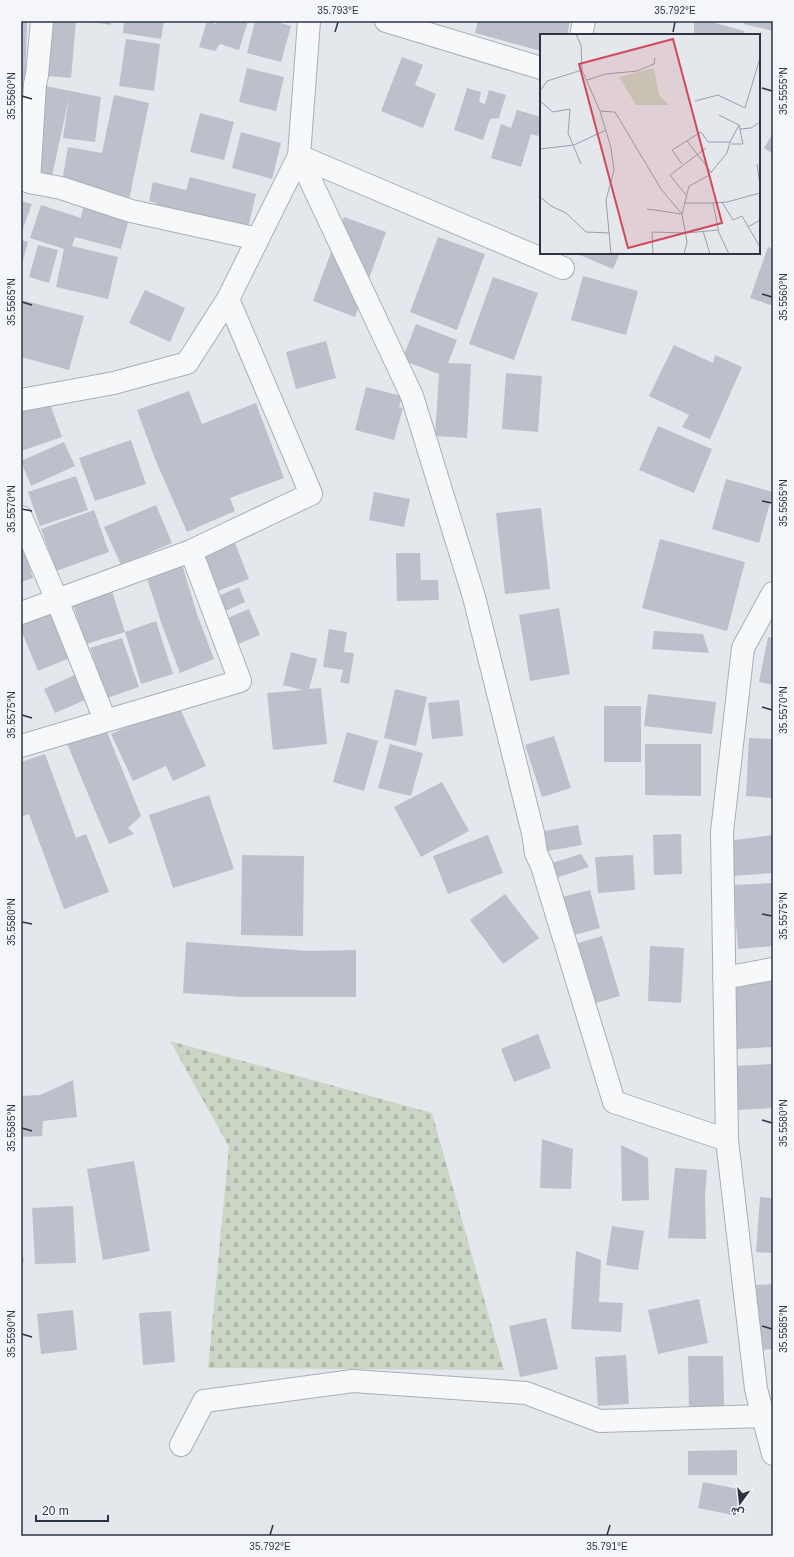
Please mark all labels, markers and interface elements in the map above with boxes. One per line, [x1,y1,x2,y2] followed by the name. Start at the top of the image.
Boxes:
[317,5,359,16] text: 35.793°E
[654,5,696,16] text: 35.792°E
[540,34,760,254] inset map
[778,67,789,115] text: 35.5555°N
[6,72,17,120] text: 35.5560°N
[778,273,789,321] text: 35.5560°N
[6,278,17,326] text: 35.5565°N
[778,479,789,527] text: 35.5565°N
[6,485,17,533] text: 35.5570°N
[778,686,789,734] text: 35.5570°N
[6,691,17,739] text: 35.5575°N
[778,892,789,940] text: 35.5575°N
[6,898,17,946] text: 35.5580°N
[778,1099,789,1147] text: 35.5580°N
[6,1104,17,1152] text: 35.5585°N
[778,1305,789,1353] text: 35.5585°N
[6,1310,17,1358] text: 35.5590°N
[720,1483,760,1523] north arrow
[36,1497,108,1523] scale bar
[42,1504,69,1518] text: 20 m
[729,1504,746,1520] text: ش
[249,1541,291,1552] text: 35.792°E
[586,1541,628,1552] text: 35.791°E

